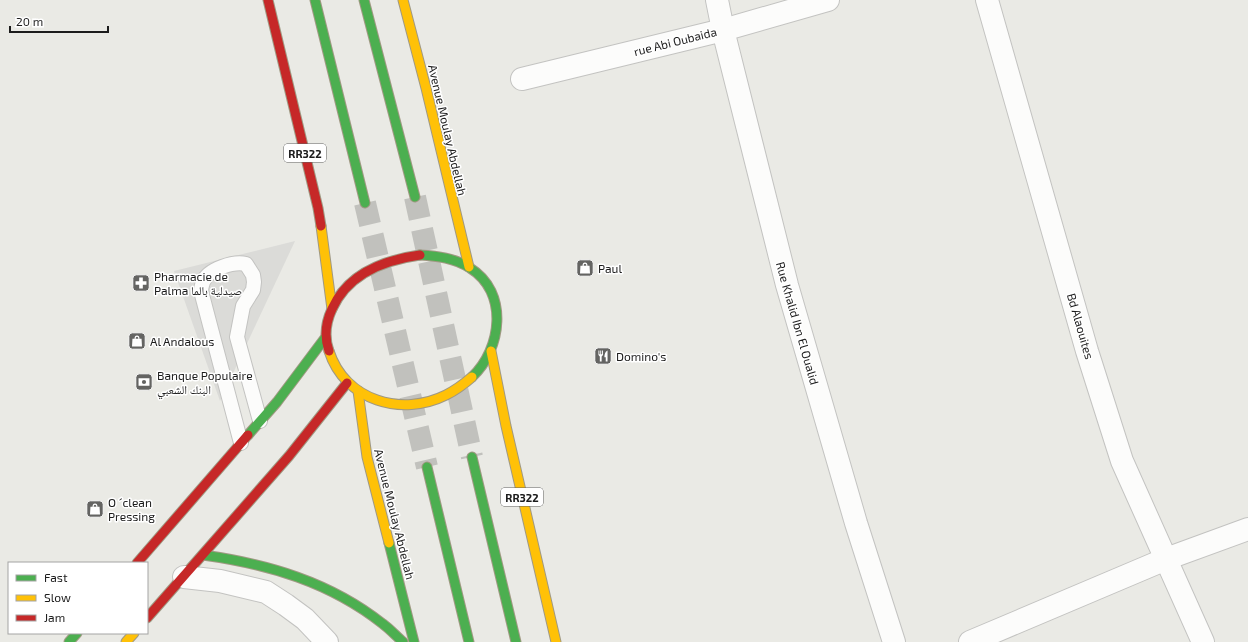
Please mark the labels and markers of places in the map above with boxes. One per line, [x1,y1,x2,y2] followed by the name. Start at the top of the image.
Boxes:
[575,258,595,278] shop icon: Paul
[598,261,622,275] place label: Paul
[154,269,242,298] place label: Pharmacie de Palma صيدلية بالما
[131,273,151,293] pharmacy icon: Pharmacie de Palma صيدلية بالما
[127,331,147,351] shop icon: Al Andalous
[150,334,214,348] place label: Al Andalous
[593,346,613,366] restaurant icon: Domino's
[616,349,666,363] place label: Domino's
[157,368,253,400] place label: Banque Populaire البنك الشعبي
[134,372,154,392] bank icon: Banque Populaire البنك الشعبي
[108,495,155,523] place label: O ´clean Pressing
[85,499,105,519] shop icon: O ´clean Pressing

